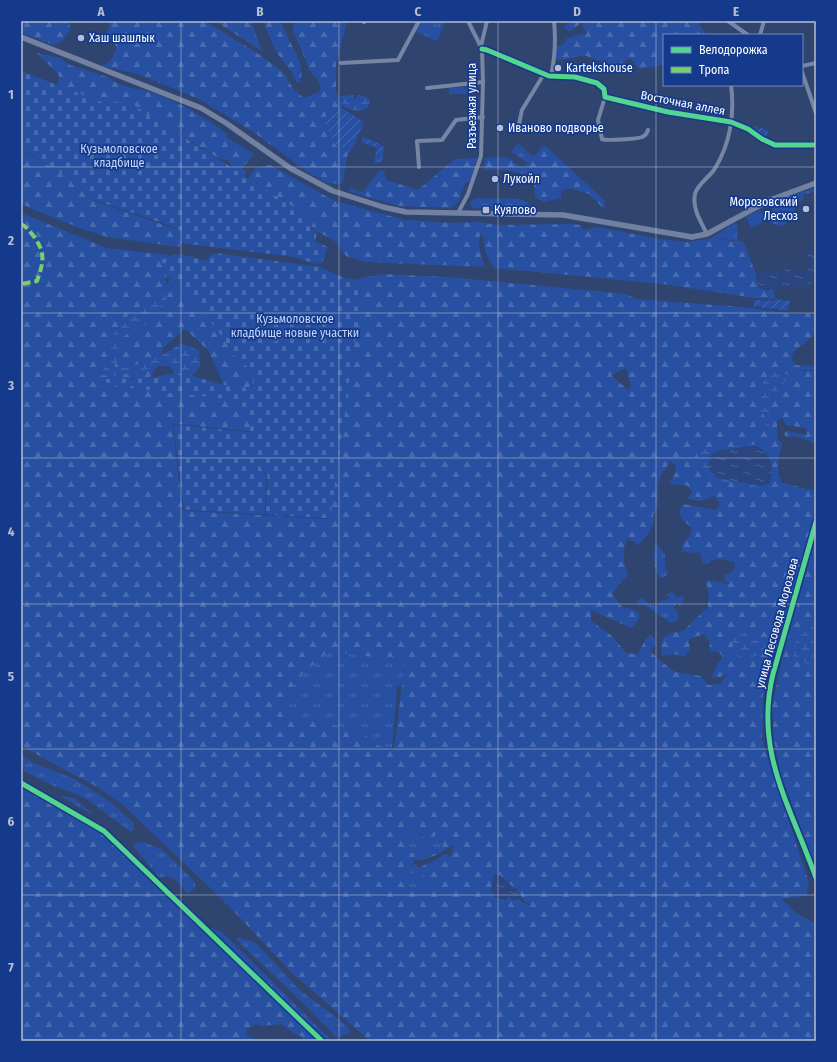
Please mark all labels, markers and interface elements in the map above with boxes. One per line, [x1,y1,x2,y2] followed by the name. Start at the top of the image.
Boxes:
[96,4,105,19] text: A
[256,4,264,19] text: B
[415,4,422,19] text: C
[573,4,581,19] text: D
[733,4,739,19] text: E
[89,31,155,45] place label: Хаш шашлык
[76,33,86,43] marker: Хаш шашлык
[663,34,803,86] legend
[699,43,768,57] text: Велодорожка
[566,61,633,75] place label: Kartekshouse
[465,63,479,149] street label: Разъезжая улица
[553,63,563,73] marker: Kartekshouse
[699,63,730,77] text: Тропа
[8,87,14,102] text: 1
[640,88,726,118] street label: Восточная аллея
[508,121,604,135] place label: Иваново подворье
[495,123,505,133] marker: Иваново подворье
[80,142,158,170] park label: Кузьмоловское кладбище
[503,172,540,186] place label: Лукойл
[490,174,500,184] marker: Лукойл
[730,195,798,223] place label: Морозовский Лесхоз
[494,203,536,217] place label: Куялово
[801,204,811,214] marker: Морозовский Лесхоз
[481,205,491,215] marker: Куялово
[7,233,14,248] text: 2
[231,312,359,340] park label: Кузьмоловское кладбище новые участки
[7,378,14,393] text: 3
[8,524,15,539] text: 4
[753,556,801,690] street label: улица Лесовода Морозова
[8,669,14,684] text: 5
[8,814,15,829] text: 6
[8,960,14,975] text: 7

